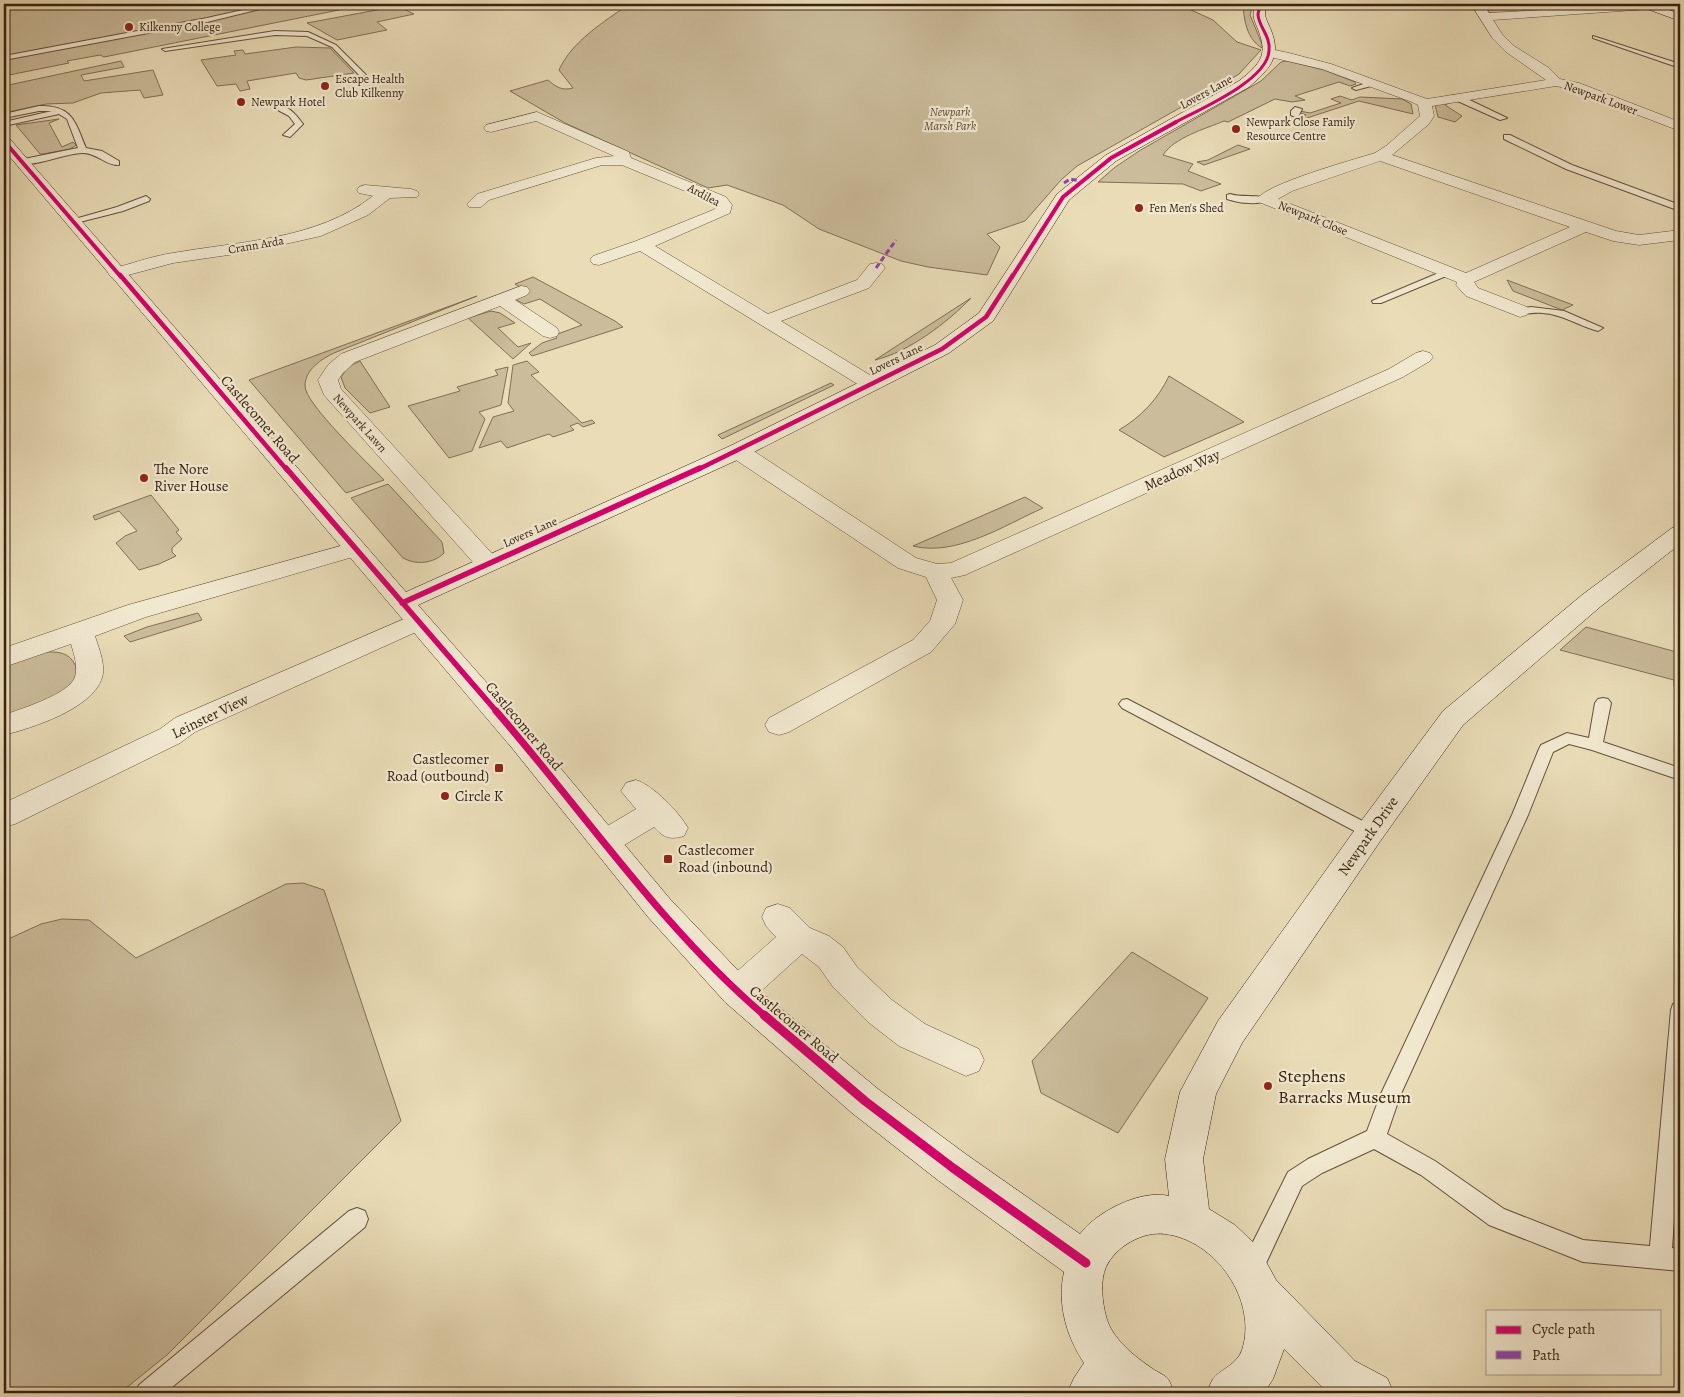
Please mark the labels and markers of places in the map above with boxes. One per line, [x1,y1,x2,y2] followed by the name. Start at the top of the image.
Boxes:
[139,19,220,35] place label: Kilkenny College
[123,21,135,33] marker: Kilkenny College
[335,71,405,101] place label: Escape Health Club Kilkenny
[319,80,331,92] marker: Escape Health Club Kilkenny
[251,94,325,110] place label: Newpark Hotel
[235,96,247,108] marker: Newpark Hotel
[1246,114,1356,144] place label: Newpark Close Family Resource Centre
[1230,123,1242,135] marker: Newpark Close Family Resource Centre
[1149,200,1224,216] place label: Fen Men's Shed
[1133,202,1145,214] marker: Fen Men's Shed
[154,459,229,496] place label: The Nore River House
[138,472,150,484] marker: The Nore River House
[387,749,489,786] place label: Castlecomer Road (outbound)
[493,762,505,774] marker: Castlecomer Road (outbound)
[455,786,504,806] place label: Circle K
[439,790,451,802] marker: Circle K
[678,840,772,877] place label: Castlecomer Road (inbound)
[662,853,674,865] marker: Castlecomer Road (inbound)
[1278,1064,1411,1109] place label: Stephens Barracks Museum
[1262,1080,1274,1092] marker: Stephens Barracks Museum

